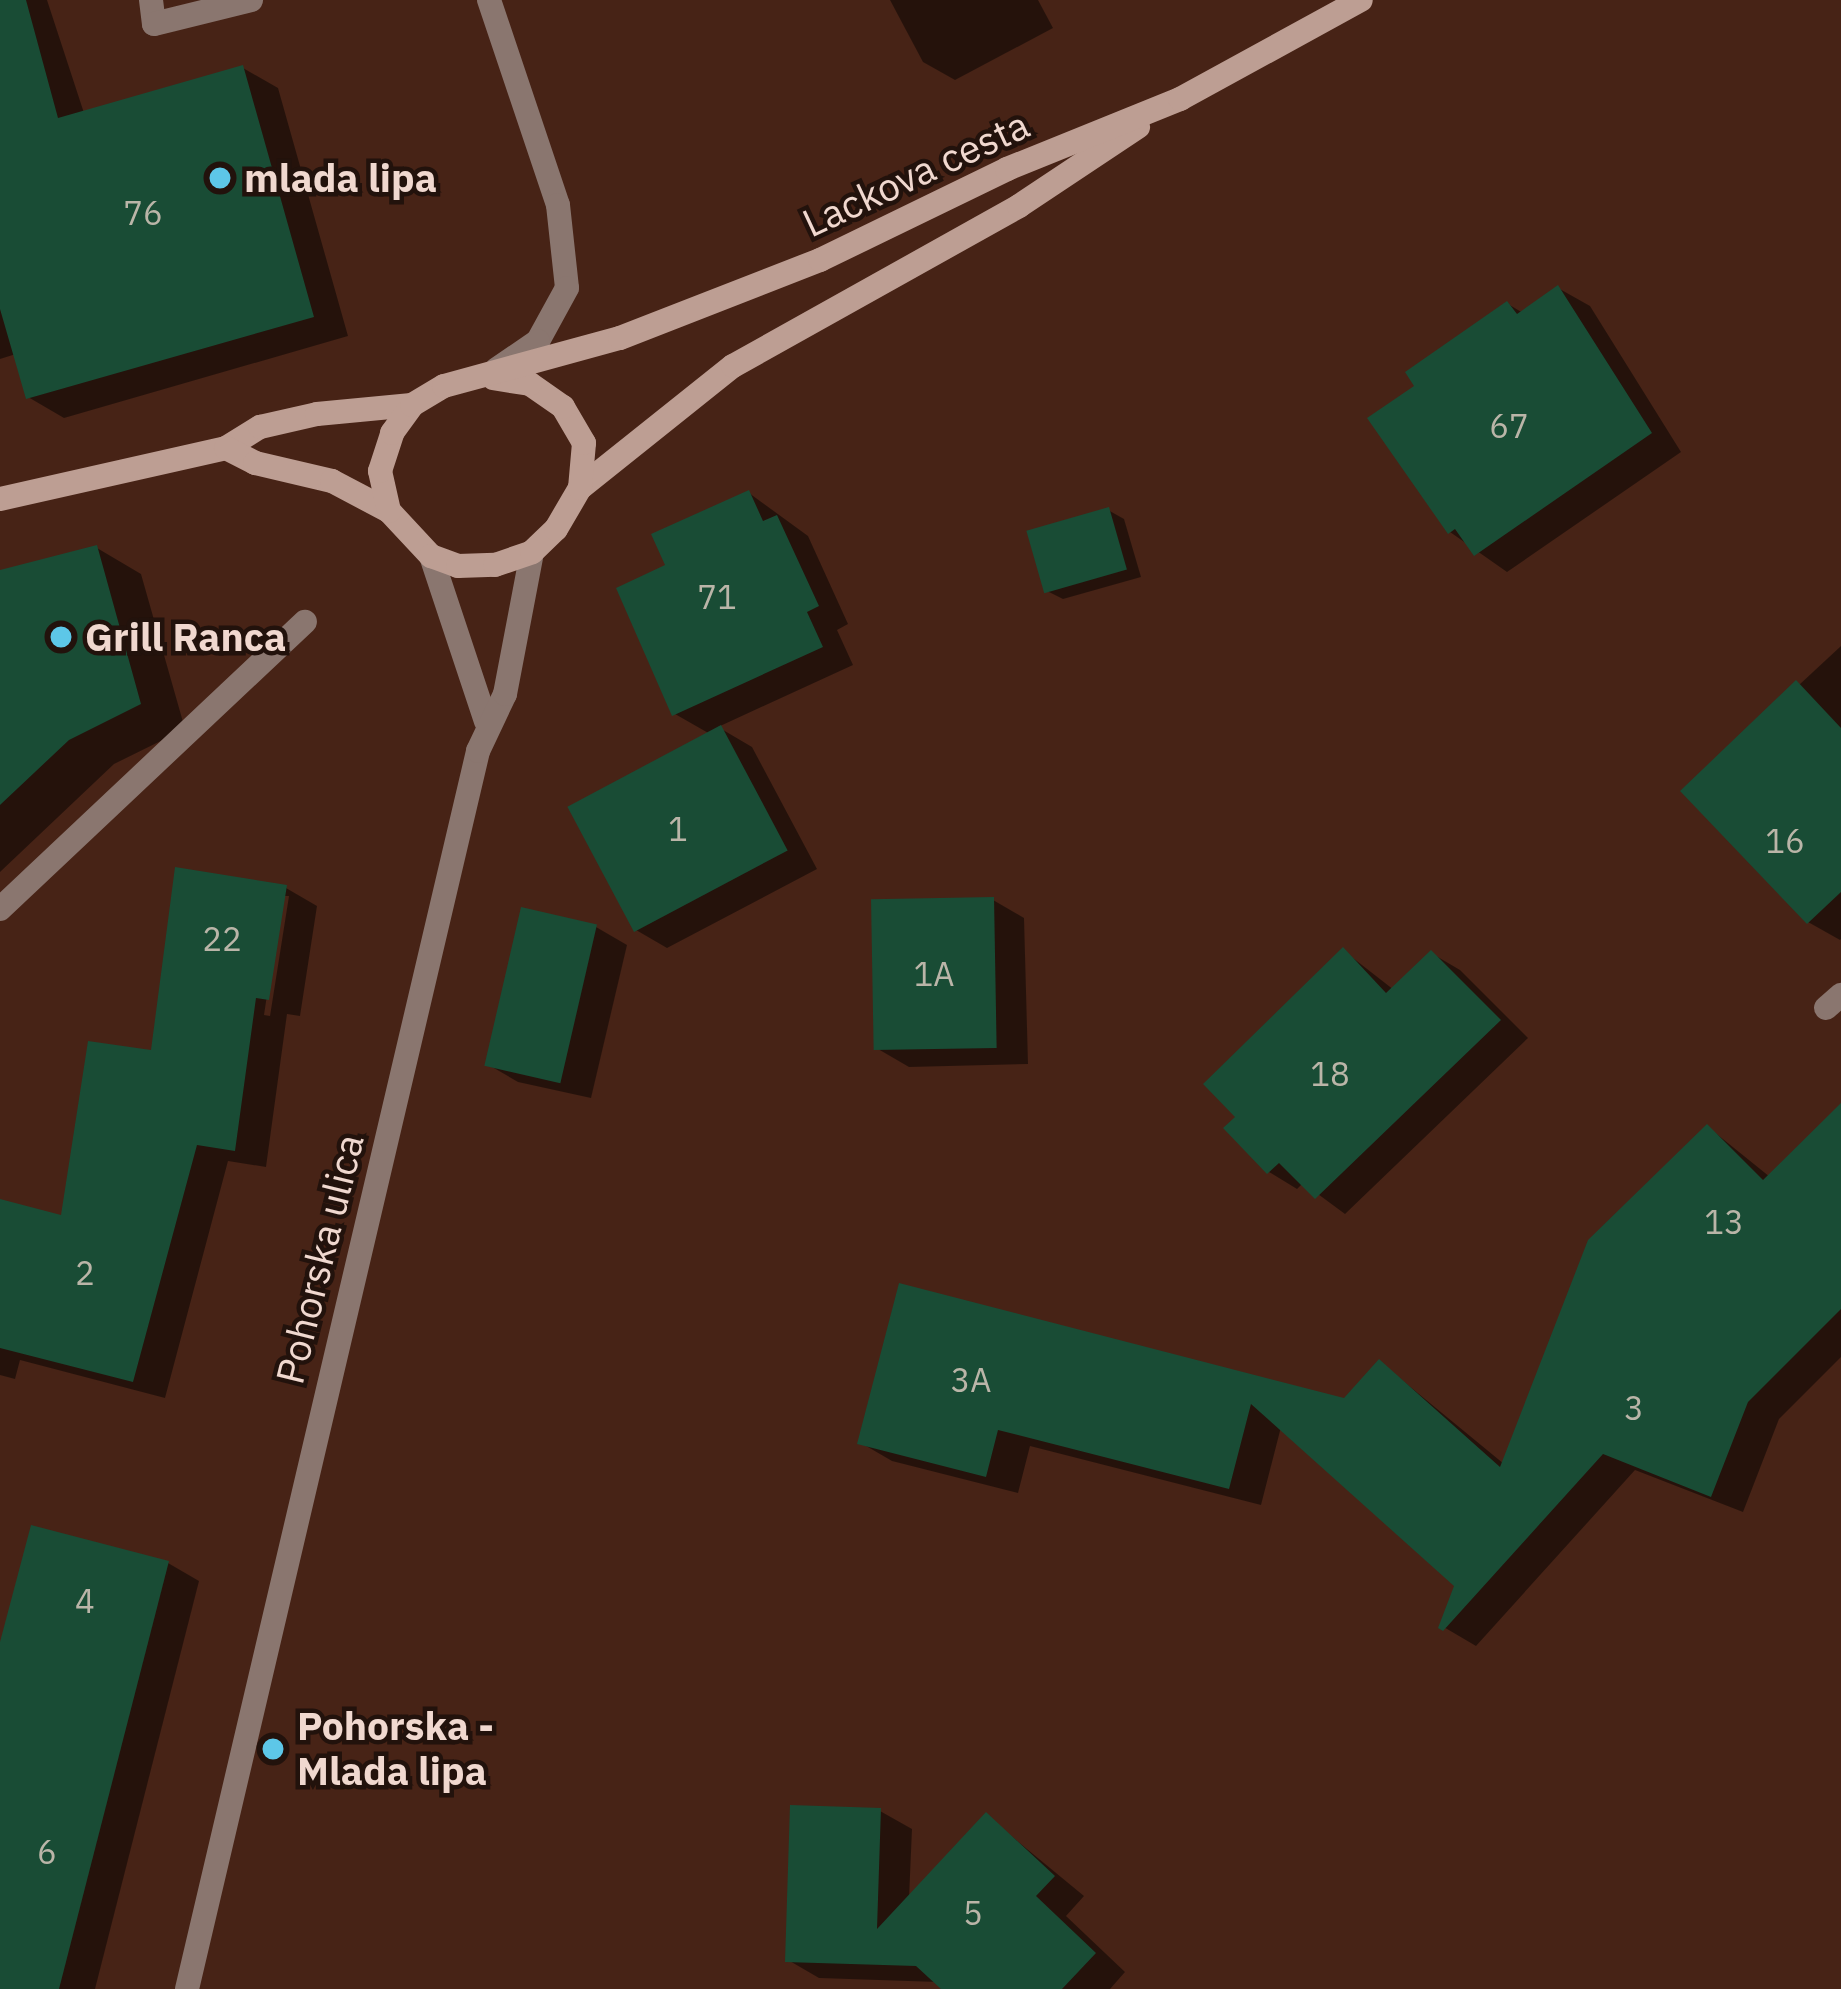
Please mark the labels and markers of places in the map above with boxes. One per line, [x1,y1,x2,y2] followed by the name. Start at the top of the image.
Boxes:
[244,155,437,201] place label: mlada lipa
[207,165,233,191] marker: mlada lipa
[85,614,286,660] place label: Grill Ranca
[48,624,74,650] marker: Grill Ranca
[297,1704,494,1795] place label: Pohorska - Mlada lipa
[260,1736,286,1762] marker: Pohorska - Mlada lipa

